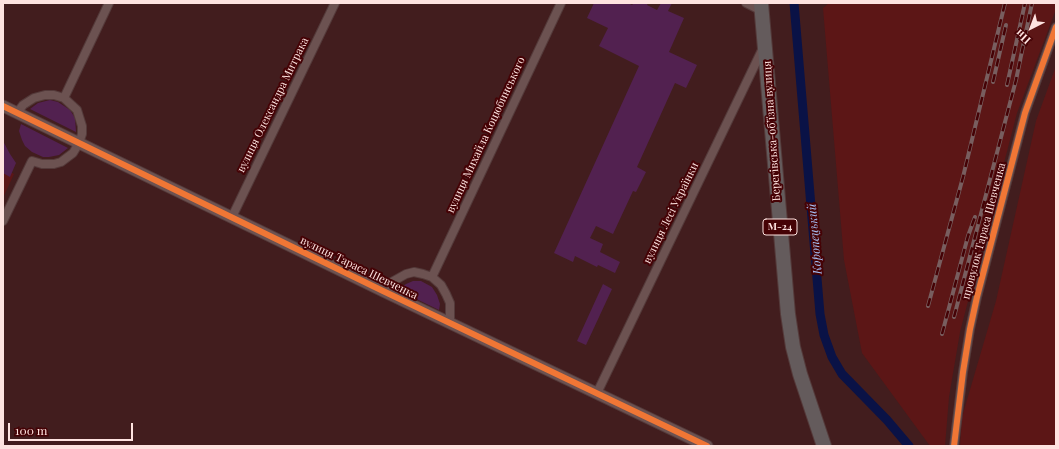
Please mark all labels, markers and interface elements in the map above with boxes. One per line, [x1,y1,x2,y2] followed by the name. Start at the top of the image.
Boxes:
[1011,8,1051,48] north arrow
[1012,26,1034,48] text: Пн
[235,35,311,175] street label: вулиця Олександра Митрака
[444,55,528,215] street label: вулиця Михайла Коцюбинського
[761,60,783,202] street label: Берегівська-обʼїзна вулиця
[641,160,701,266] street label: вулиця Лесі Українки
[959,161,1009,301] street label: провулок Тараса Шевченка
[805,203,825,275] water label: Коропецький
[763,219,797,235] road number: М-24
[298,234,420,302] street label: вулиця Тараса Шевченка
[10,415,135,441] scale bar
[15,422,47,438] text: 100 m

